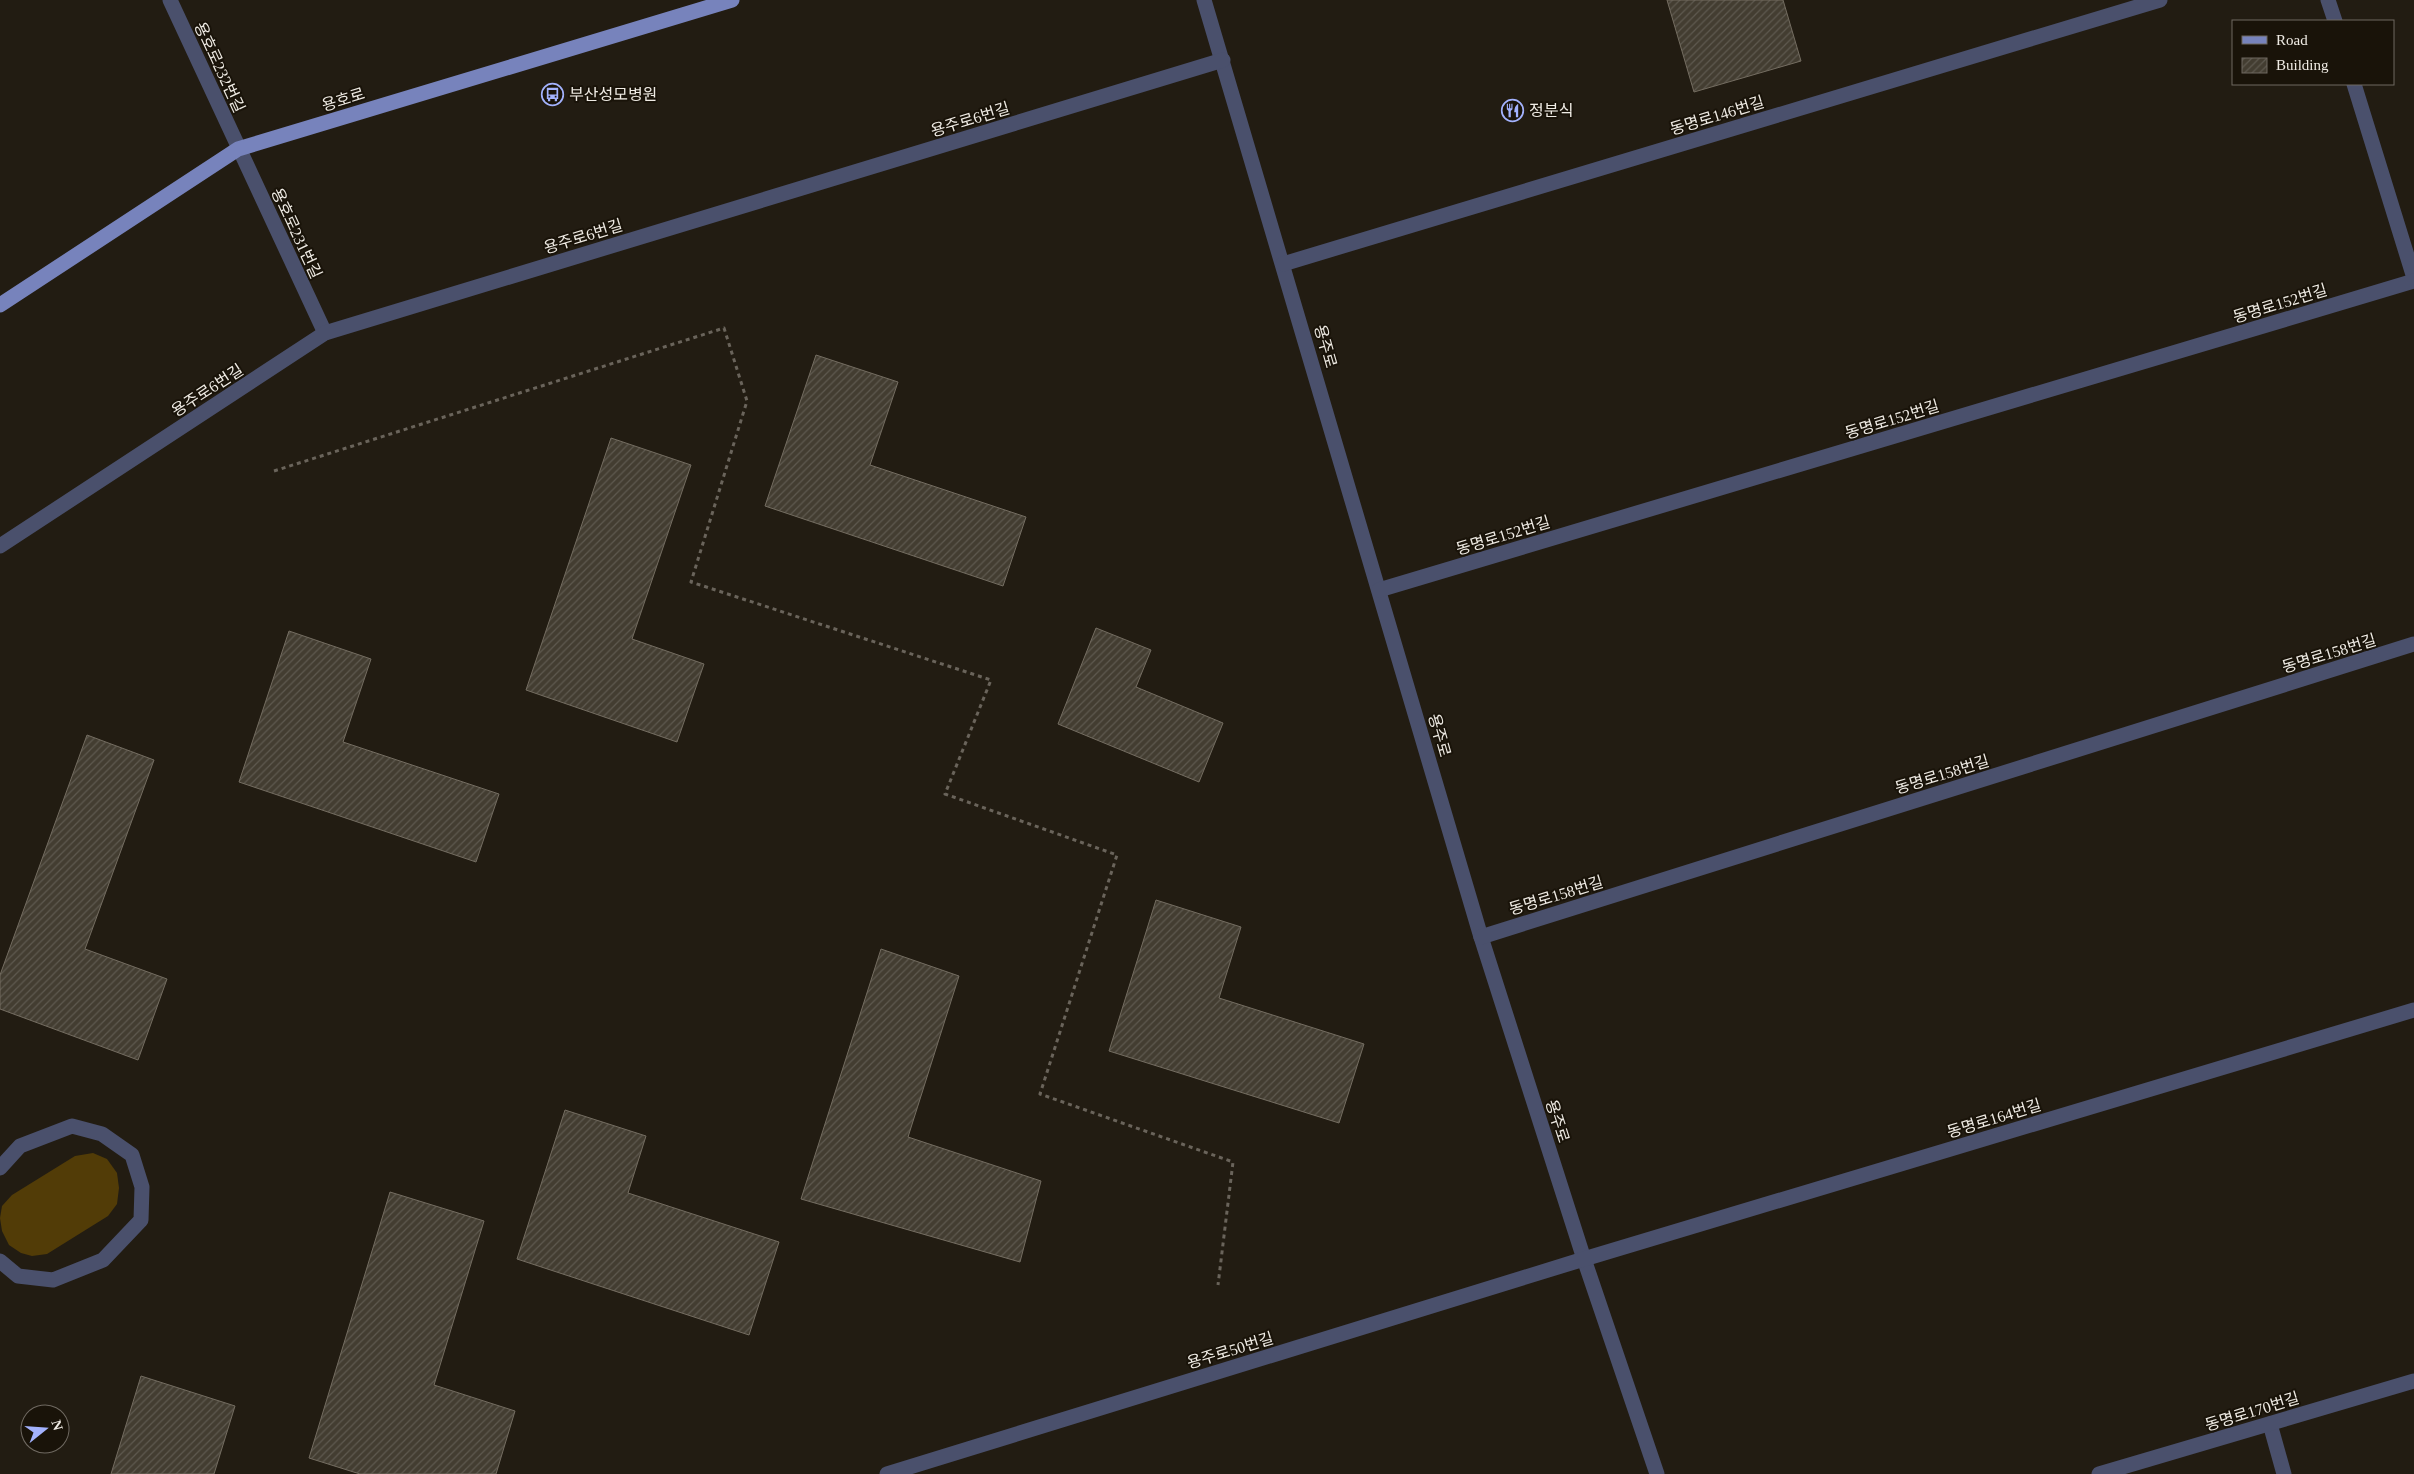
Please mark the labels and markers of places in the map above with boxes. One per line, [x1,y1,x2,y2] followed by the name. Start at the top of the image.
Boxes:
[541,82,565,106] bus stop icon: 부산성모병원
[569,86,657,103] place label: 부산성모병원
[1501,98,1525,122] restaurant icon: 정분식
[1529,102,1573,119] place label: 정분식

